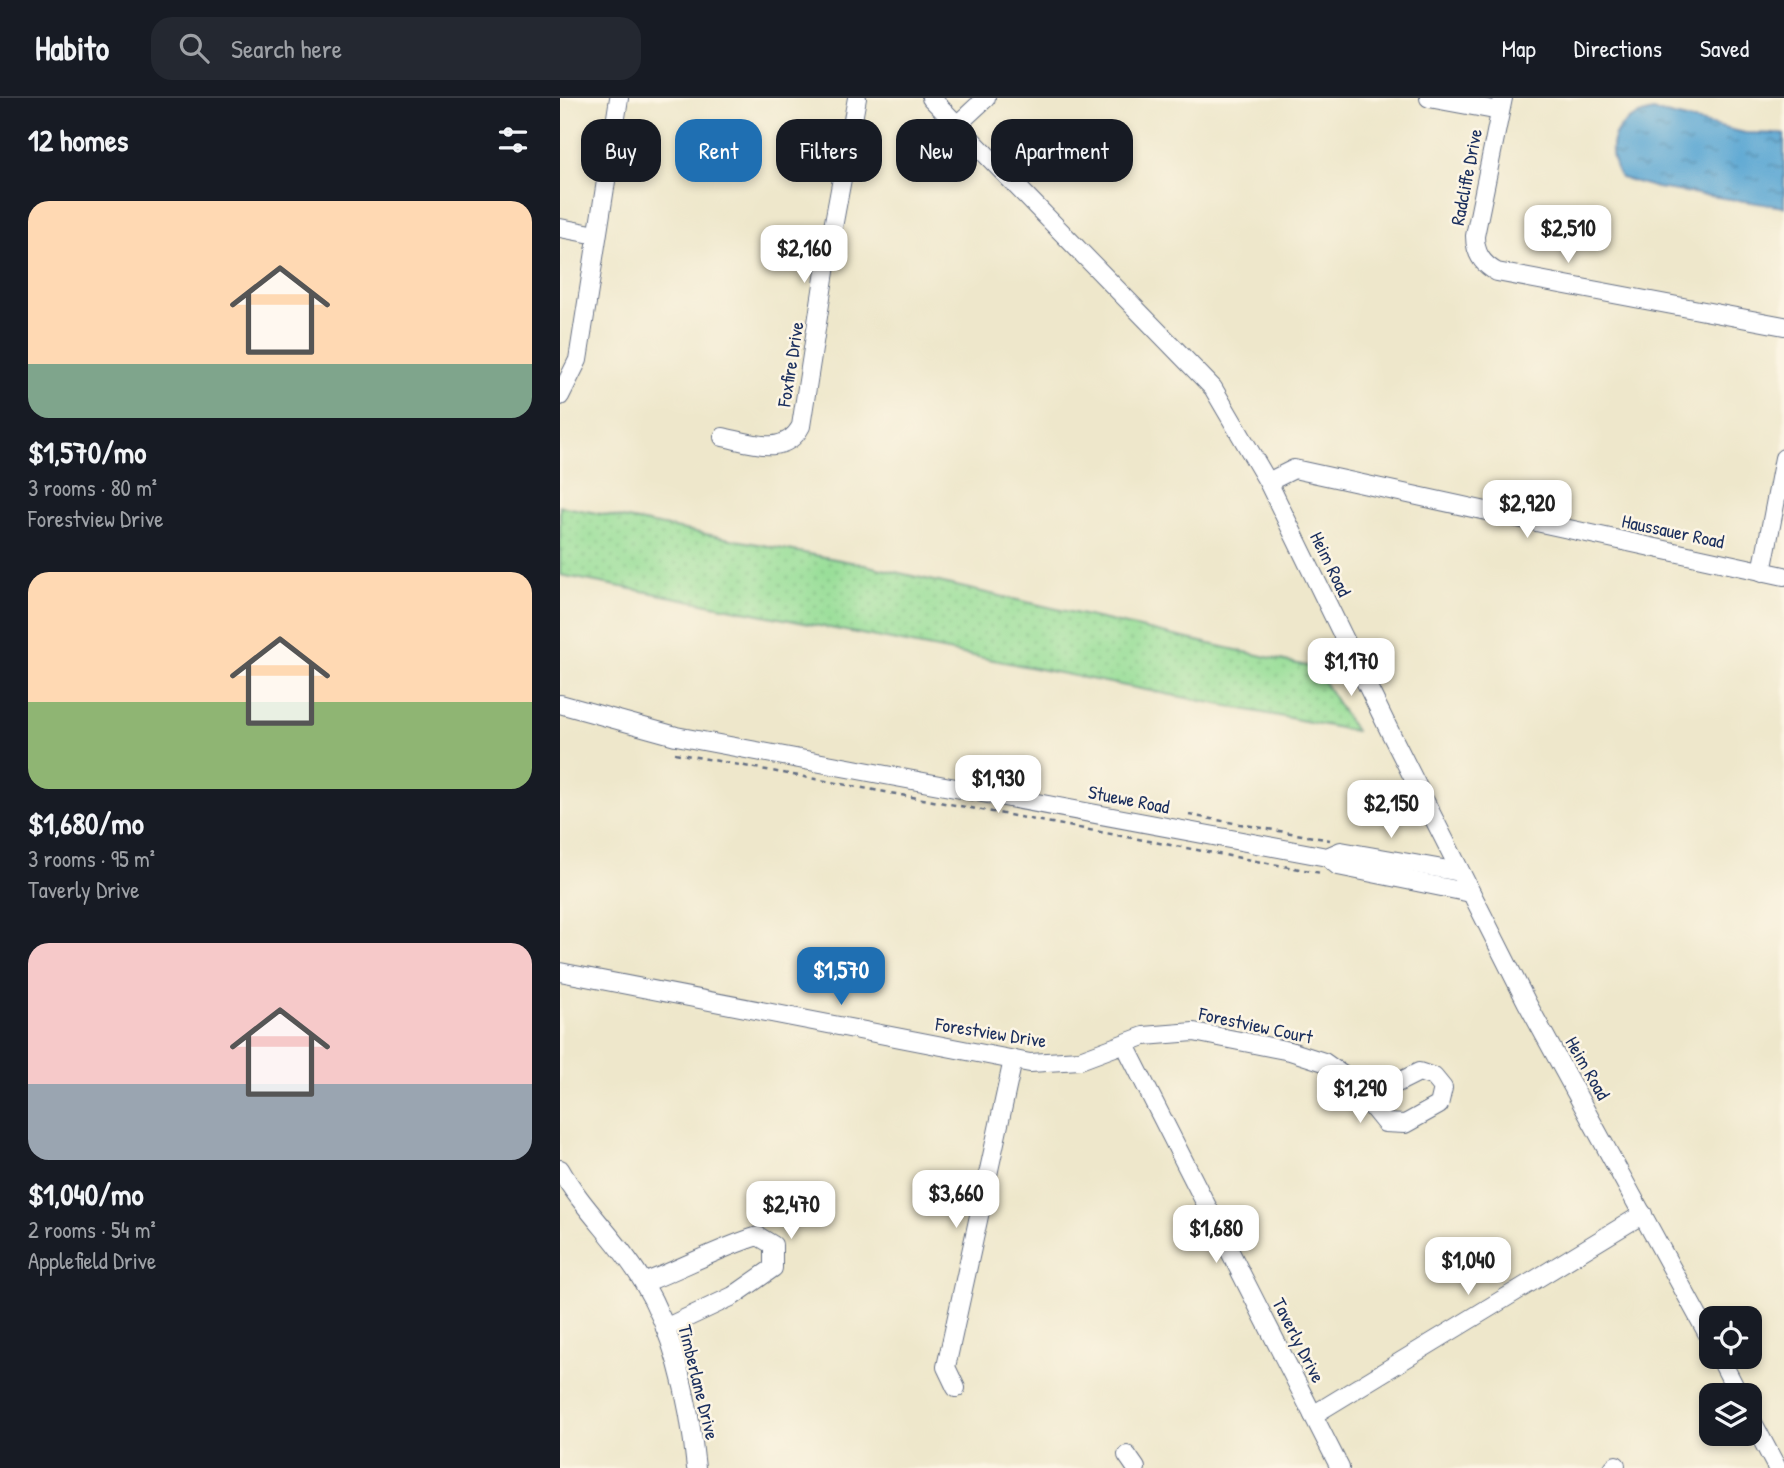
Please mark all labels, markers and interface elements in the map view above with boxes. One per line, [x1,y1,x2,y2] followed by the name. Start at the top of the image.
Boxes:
[151,17,641,80] search box
[35,26,109,70] text: Habito
[175,29,213,67] icon: search
[231,31,342,66] text: Search here
[1502,32,1536,64] text: Map
[1574,32,1662,64] text: Directions
[1700,32,1749,64] text: Saved
[581,119,661,182] chip: Buy
[675,119,762,182] chip: Rent
[776,119,882,182] chip: Filters
[896,119,977,182] chip: New
[991,119,1133,182] chip: Apartment
[28,120,128,160] text: 12 homes
[494,121,532,159] icon: filters
[1444,126,1488,228] street label: Radcliffe Drive
[1511,206,1625,265] pin: $2,510
[1540,212,1596,243] text: $2,510
[747,226,861,285] pin: $2,160
[777,232,831,263] text: $2,160
[217,247,343,373] icon: home
[770,319,810,409] street label: Foxfire Drive
[28,432,146,472] text: $1,570/mo
[28,472,157,503] text: 3 rooms · 80 m²
[1470,480,1584,540] pin: $2,920
[1499,487,1555,518] text: $2,920
[28,503,163,534] text: Forestview Drive
[1619,507,1727,555] street label: Haussauer Road
[1304,527,1358,601] street label: Heim Road
[217,618,343,744] icon: home
[1294,638,1408,698] pin: $1,170
[1324,645,1378,676] text: $1,170
[941,756,1055,815] pin: $1,930
[971,762,1025,793] text: $1,930
[1086,778,1172,820] street label: Stuewe Road
[1334,780,1448,840] pin: $2,150
[1363,787,1419,818] text: $2,150
[28,803,144,843] text: $1,680/mo
[28,843,155,874] text: 3 rooms · 95 m²
[28,874,139,905] text: Taverly Drive
[784,948,898,1007] pin: $1,570
[813,954,869,985] text: $1,570
[217,989,343,1115] icon: home
[1196,1000,1316,1050] street label: Forestview Court
[933,1010,1049,1054] street label: Forestview Drive
[1559,1032,1617,1105] street label: Heim Road
[1303,1066,1417,1125] pin: $1,290
[1333,1072,1387,1103] text: $1,290
[899,1170,1013,1230] pin: $3,660
[28,1174,143,1214] text: $1,040/mo
[928,1177,984,1208] text: $3,660
[734,1182,848,1241] pin: $2,470
[762,1188,820,1219] text: $2,470
[1159,1206,1273,1265] pin: $1,680
[1189,1212,1243,1243] text: $1,680
[28,1214,156,1245] text: 2 rooms · 54 m²
[1411,1238,1525,1297] pin: $1,040
[1441,1244,1495,1275] text: $1,040
[28,1245,156,1276] text: Applefield Drive
[1267,1293,1332,1387] street label: Taverly Drive
[1699,1306,1762,1446] map controls
[1699,1306,1762,1369] button: locate
[672,1322,726,1443] street label: Timberlane Drive
[1699,1383,1762,1446] button: layers

